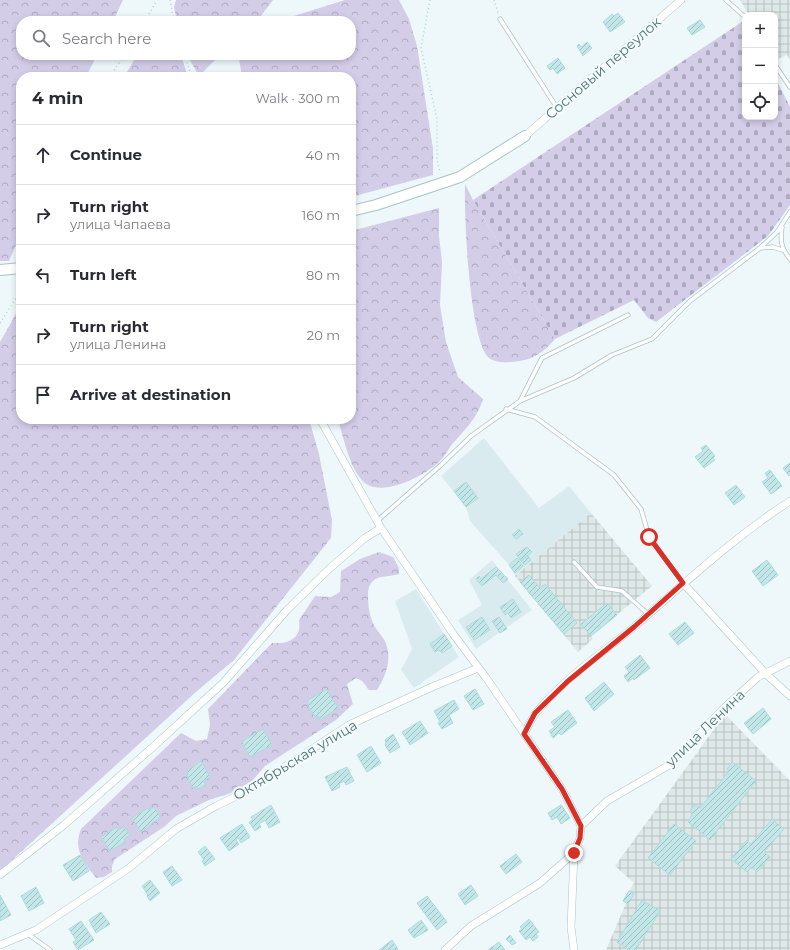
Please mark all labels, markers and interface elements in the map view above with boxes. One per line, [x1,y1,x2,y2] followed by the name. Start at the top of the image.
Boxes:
[742,12,778,120] map controls
[742,12,778,48] button: +
[542,13,664,123] street label: Сосновый переулок
[16,16,356,60] search box
[30,27,52,49] icon: search
[62,29,151,48] text: Search here
[742,48,778,84] button: −
[742,84,778,120] button: locate
[32,88,83,108] text: 4 min
[255,90,340,106] text: Walk · 300 m
[32,144,54,166] icon: ahead
[70,145,142,164] text: Continue
[306,147,340,163] text: 40 m
[70,197,149,216] text: Turn right
[32,204,54,226] icon: right
[302,207,340,223] text: 160 m
[70,216,171,232] text: улица Чапаева
[32,264,54,286] icon: left
[70,265,137,284] text: Turn left
[306,267,340,283] text: 80 m
[70,317,149,336] text: Turn right
[32,324,54,346] icon: right
[307,327,340,343] text: 20 m
[70,336,166,352] text: улица Ленина
[32,384,54,406] icon: arrive
[70,385,231,404] text: Arrive at destination
[640,528,658,546] route start
[661,686,749,771] street label: улица Ленина
[230,716,360,804] street label: Октябрьская улица
[565,844,583,862] route end

